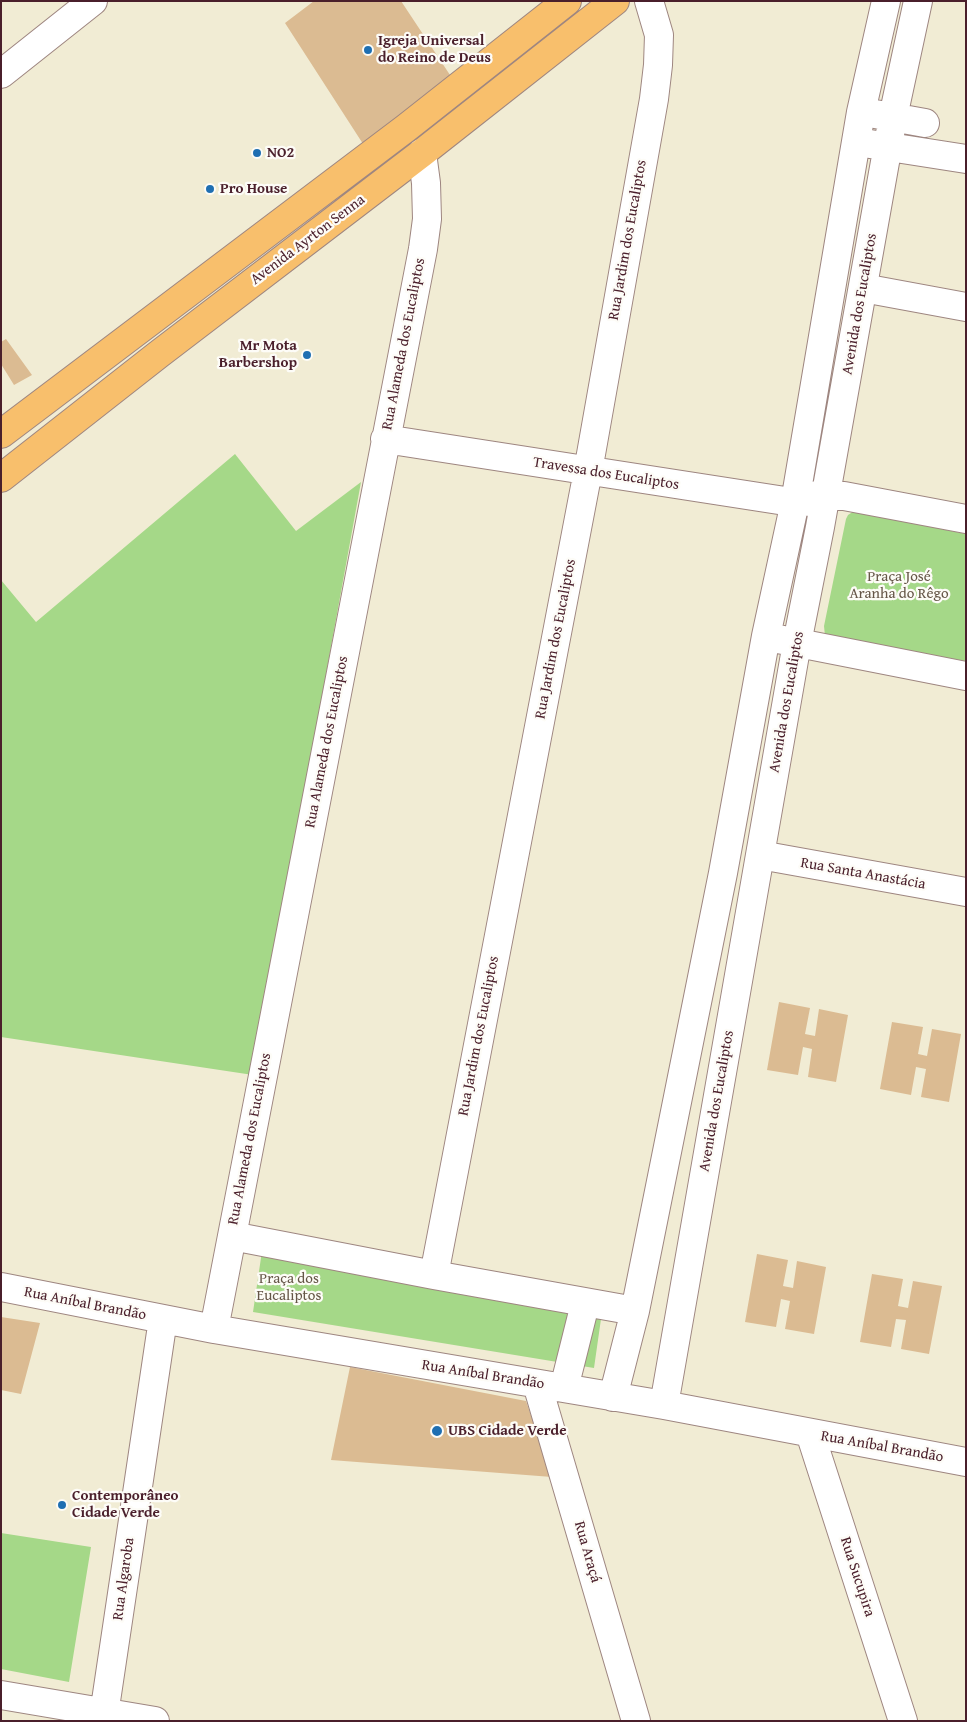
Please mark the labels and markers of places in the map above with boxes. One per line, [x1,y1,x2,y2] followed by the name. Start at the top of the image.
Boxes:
[378,32,491,67] place label: Igreja Universal do Reino de Deus
[362,44,374,56] marker: Igreja Universal do Reino de Deus
[267,144,294,162] place label: NO2
[251,147,263,159] marker: NO2
[220,180,287,198] place label: Pro House
[204,183,216,195] marker: Pro House
[219,337,297,372] place label: Mr Mota Barbershop
[301,349,313,361] marker: Mr Mota Barbershop
[448,1422,566,1440] place label: UBS Cidade Verde
[430,1424,444,1438] marker: UBS Cidade Verde
[72,1487,179,1522] place label: Contemporâneo Cidade Verde
[56,1499,68,1511] marker: Contemporâneo Cidade Verde

